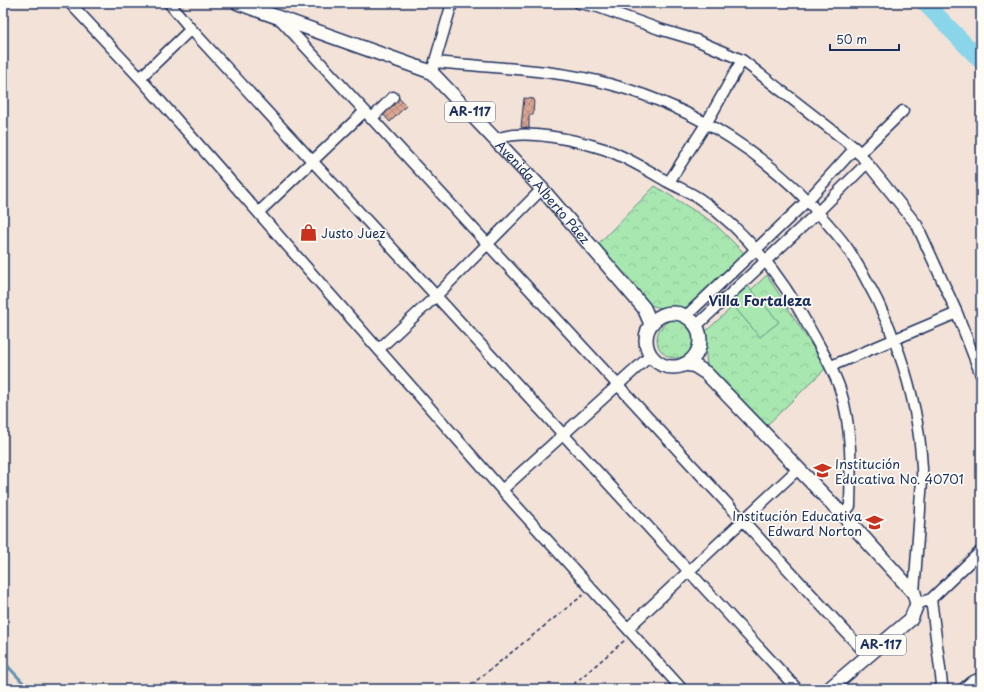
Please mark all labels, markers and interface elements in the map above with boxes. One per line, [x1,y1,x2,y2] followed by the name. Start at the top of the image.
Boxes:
[830,26,899,52] scale bar
[836,30,867,48] text: 50 m
[445,102,495,122] road number: AR-117
[492,136,595,248] street label: Avenida Alberto Páez
[298,223,318,243] shop icon: Justo Juez
[321,223,386,242] place label: Justo Juez
[708,290,812,311] district label: Villa Fortaleza
[835,454,964,488] place label: Institución Educativa No. 40701
[812,461,832,481] school or university icon: Institución Educativa No. 40701
[732,506,863,540] place label: Institución Educativa Edward Norton
[865,513,885,533] school or university icon: Institución Educativa Edward Norton
[856,635,906,655] road number: AR-117

